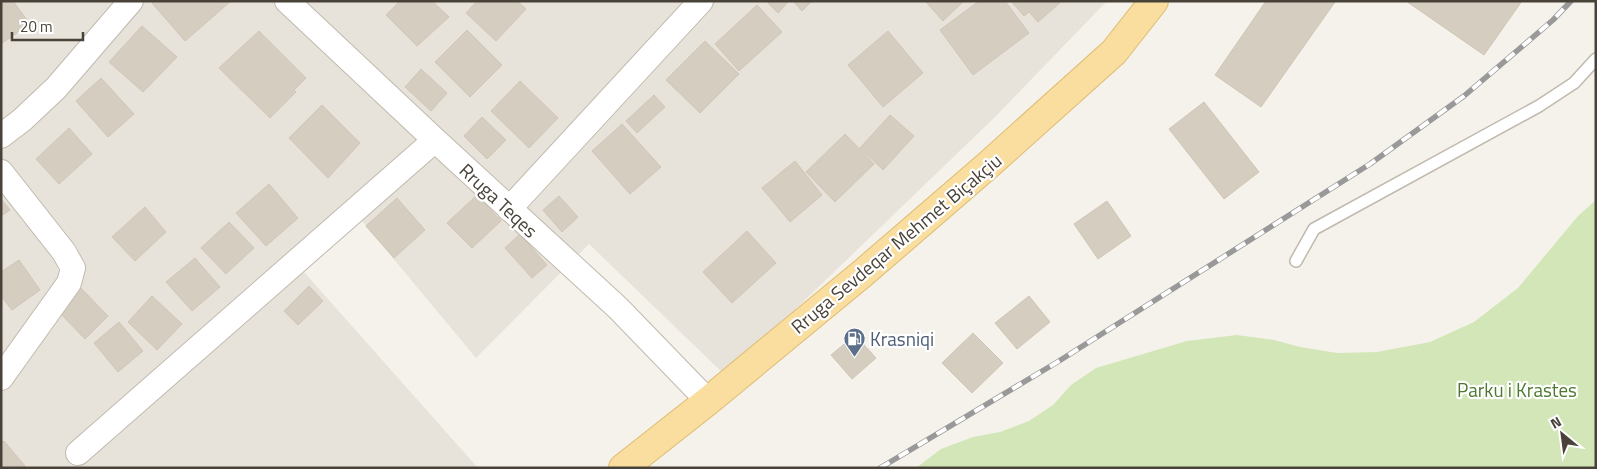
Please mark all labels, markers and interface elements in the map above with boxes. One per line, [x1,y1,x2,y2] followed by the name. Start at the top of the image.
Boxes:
[12,10,84,42] scale bar
[20,15,53,38] text: 20 m
[784,146,1008,340] street label: Rruga Sevdeqar Mehmet Biçakçiu
[453,156,545,244] street label: Rruga Teqes
[870,324,934,353] place label: Krasniqi
[842,326,866,357] fuel station icon: Krasniqi
[1457,375,1577,404] park label: Parku i Krastes
[1537,409,1587,459] north arrow
[1546,411,1565,434] text: N

